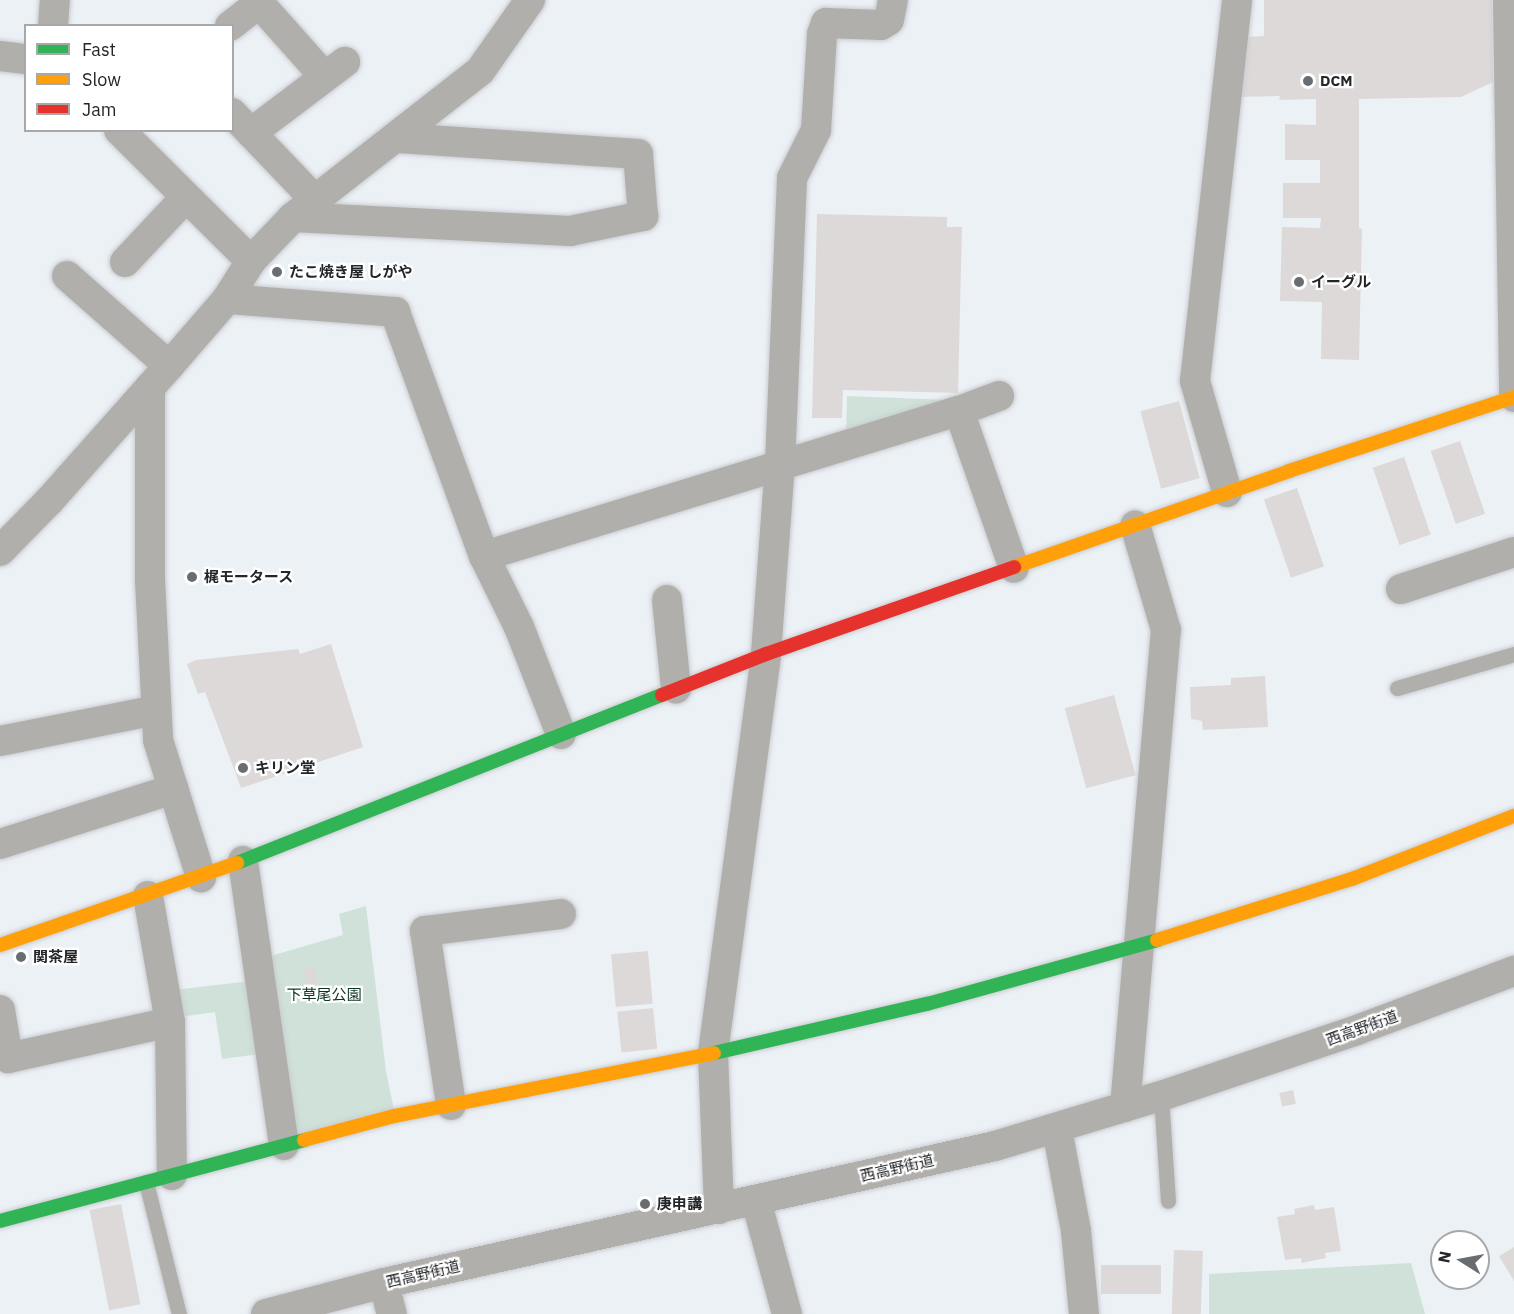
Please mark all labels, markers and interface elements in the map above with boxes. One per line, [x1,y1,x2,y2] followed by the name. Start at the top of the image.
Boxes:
[24,24,234,132] legend
[82,38,116,61] text: Fast
[82,68,121,91] text: Slow
[1320,72,1353,90] place label: DCM
[1301,74,1315,88] marker: DCM
[82,98,117,121] text: Jam
[289,263,413,281] place label: たこ焼き屋 しがや
[270,265,284,279] marker: たこ焼き屋 しがや
[1311,273,1371,291] place label: イーグル
[1292,275,1306,289] marker: イーグル
[204,568,294,586] place label: 梶モータース
[185,570,199,584] marker: 梶モータース
[255,759,315,777] place label: キリン堂
[236,761,250,775] marker: キリン堂
[33,948,78,966] place label: 関茶屋
[14,950,28,964] marker: 関茶屋
[287,986,361,1004] park label: 下草尾公園
[1324,1007,1400,1049] street label: 西高野街道
[858,1151,936,1185] street label: 西高野街道
[657,1195,702,1213] place label: 庚申講
[638,1197,652,1211] marker: 庚申講
[1430,1230,1490,1290] north arrow
[1433,1249,1455,1265] text: N
[384,1257,462,1291] street label: 西高野街道

